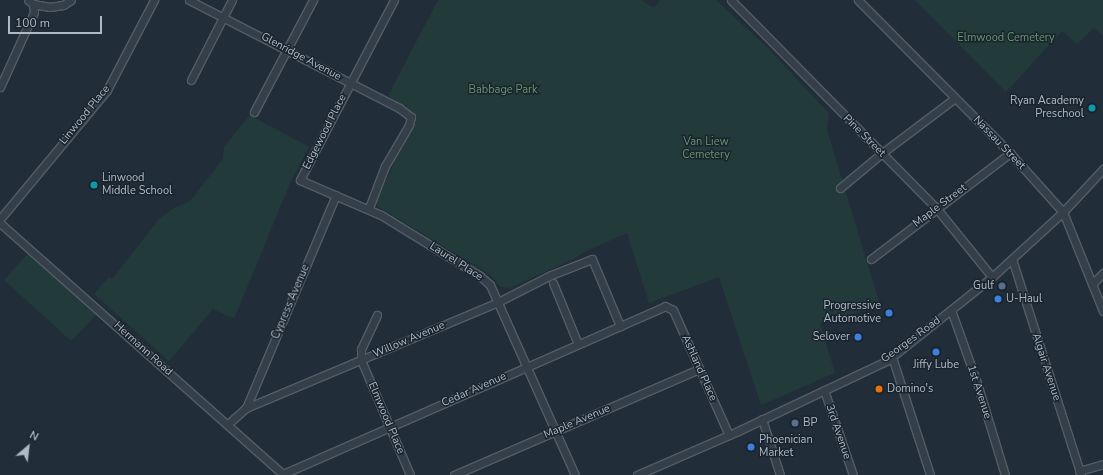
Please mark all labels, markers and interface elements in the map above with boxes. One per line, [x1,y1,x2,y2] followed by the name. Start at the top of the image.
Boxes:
[10,8,104,34] scale bar
[15,15,50,31] text: 100 m
[259,30,343,84] street label: Glenridge Avenue
[957,31,1055,45] park label: Elmwood Cemetery
[57,83,113,147] street label: Linwood Place
[468,83,538,97] park label: Babbage Park
[300,92,350,172] street label: Edgewood Place
[1010,95,1084,121] place label: Ryan Academy Preschool
[1087,103,1097,113] marker: Ryan Academy Preschool
[840,112,888,160] street label: Pine Street
[970,113,1028,173] street label: Nassau Street
[682,136,730,162] park label: Van Liew Cemetery
[102,172,172,198] place label: Linwood Middle School
[89,180,99,190] marker: Linwood Middle School
[911,182,969,230] street label: Maple Street
[427,240,485,284] street label: Laurel Place
[269,263,313,341] street label: Cypress Avenue
[973,279,994,293] place label: Gulf
[997,281,1007,291] marker: Gulf
[1006,292,1042,306] place label: U-Haul
[993,294,1003,304] marker: U-Haul
[823,300,881,326] place label: Progressive Automotive
[884,308,894,318] marker: Progressive Automotive
[879,314,943,366] street label: Georges Road
[111,319,175,379] street label: Hermann Road
[371,319,447,361] street label: Willow Avenue
[813,330,850,344] place label: Selover
[853,332,863,342] marker: Selover
[1029,332,1063,402] street label: Algair Avenue
[679,333,719,403] street label: Ashland Place
[931,347,941,357] marker: Jiffy Lube
[913,358,959,372] place label: Jiffy Lube
[964,363,994,421] street label: 1st Avenue
[440,370,508,410] street label: Cedar Avenue
[365,380,407,456] street label: Elmwood Place
[887,382,933,396] place label: Domino's
[874,384,884,394] marker: Domino's
[542,402,612,442] street label: Maple Avenue
[822,403,854,461] street label: 3rd Avenue
[803,416,817,430] place label: BP
[790,418,800,428] marker: BP
[8,427,48,467] north arrow
[27,427,41,445] text: N
[759,434,813,460] place label: Phoenician Market
[746,442,756,452] marker: Phoenician Market

